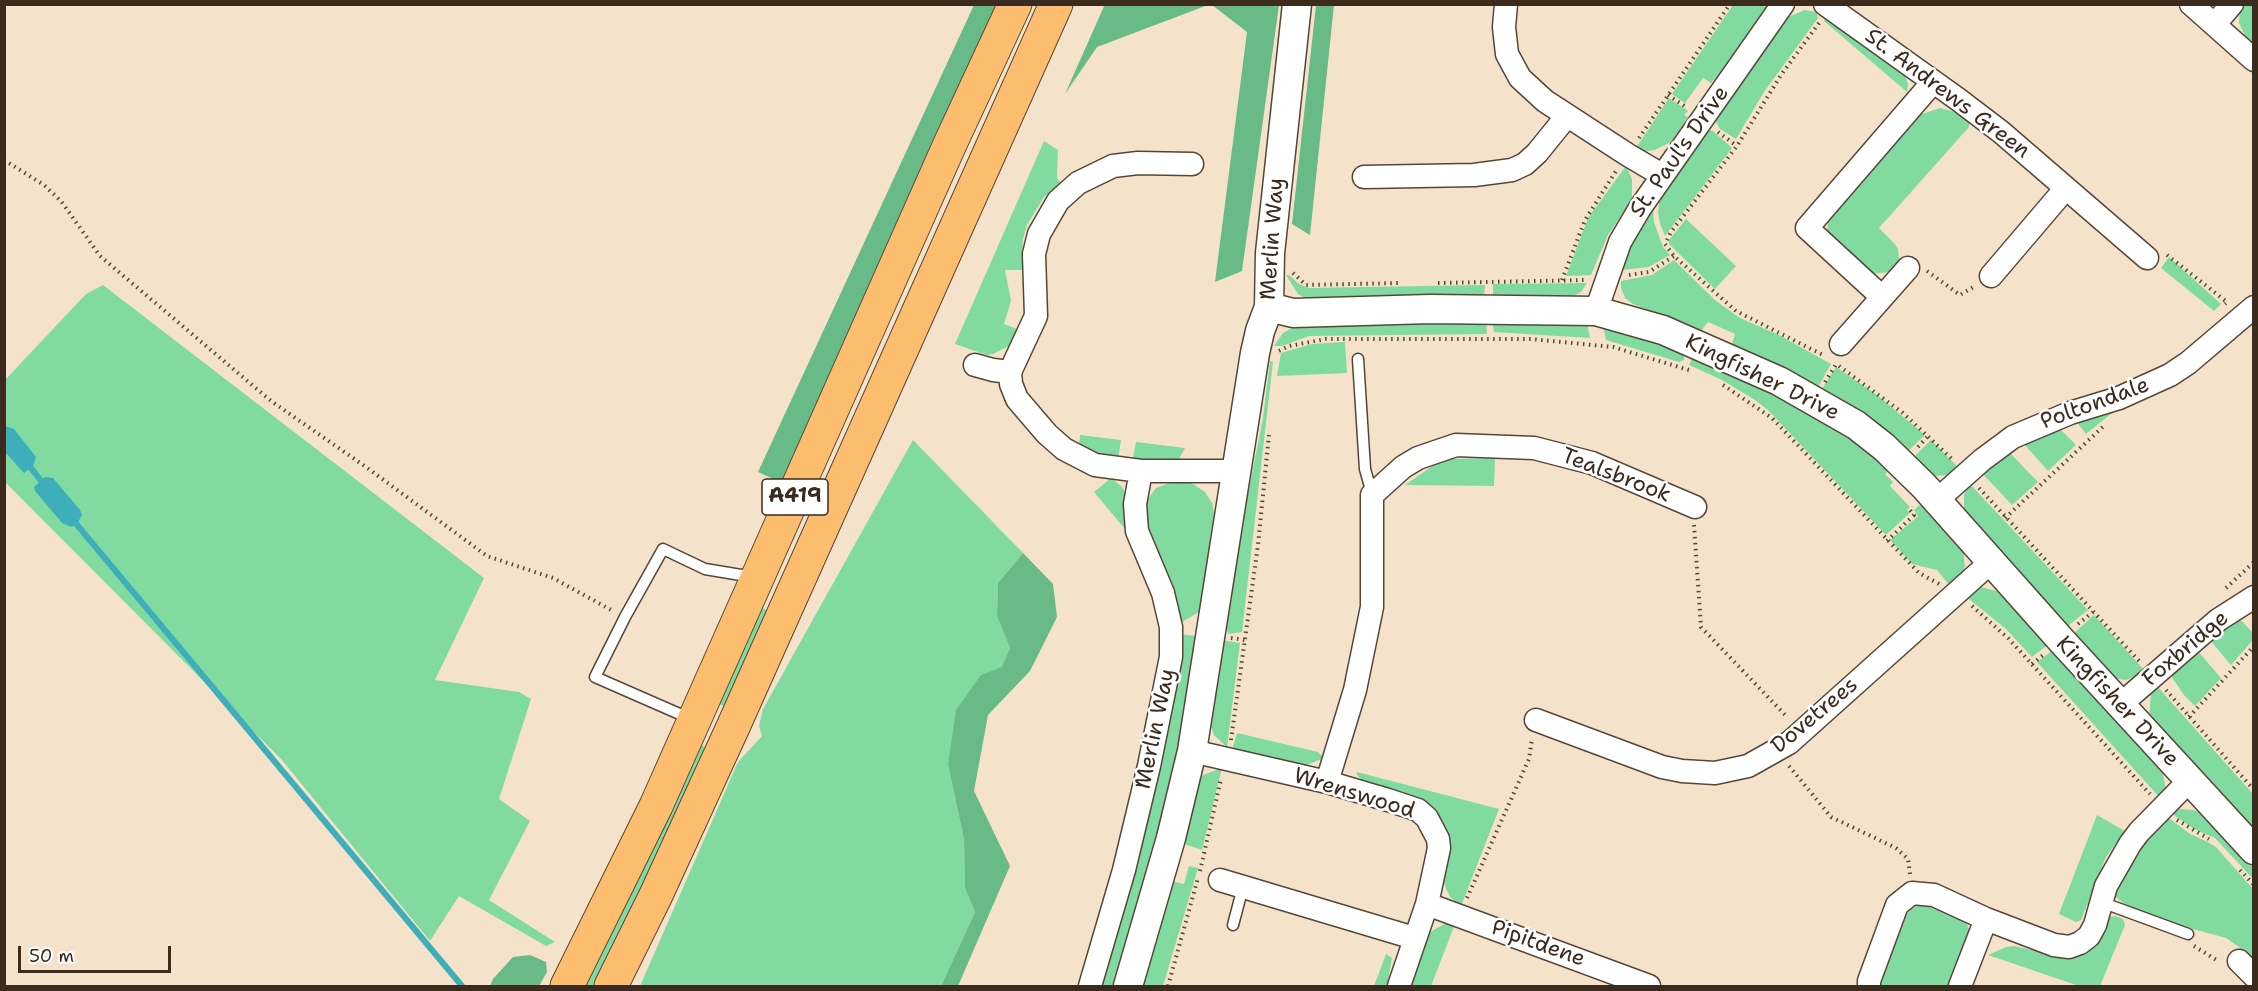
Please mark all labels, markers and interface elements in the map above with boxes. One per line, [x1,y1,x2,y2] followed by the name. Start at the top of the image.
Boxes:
[1859,23,2035,165] street label: St. Andrews Green
[1625,81,1735,223] street label: St. Paul's Drive
[1256,177,1290,301] street label: Merlin Way
[1680,329,1844,427] street label: Kingfisher Drive
[2037,372,2153,436] street label: Poltondale
[1558,443,1674,509] street label: Tealsbrook
[762,479,828,515] road number: A419
[2138,605,2234,693] street label: Foxbridge
[2050,631,2184,773] street label: Kingfisher Drive
[1130,666,1182,792] street label: Merlin Way
[1766,672,1864,760] street label: Dovetrees
[1290,763,1418,825] street label: Wrenswood
[1488,915,1588,973] street label: Pipitdene
[21,934,174,972] scale bar
[29,944,74,968] text: 50 m

